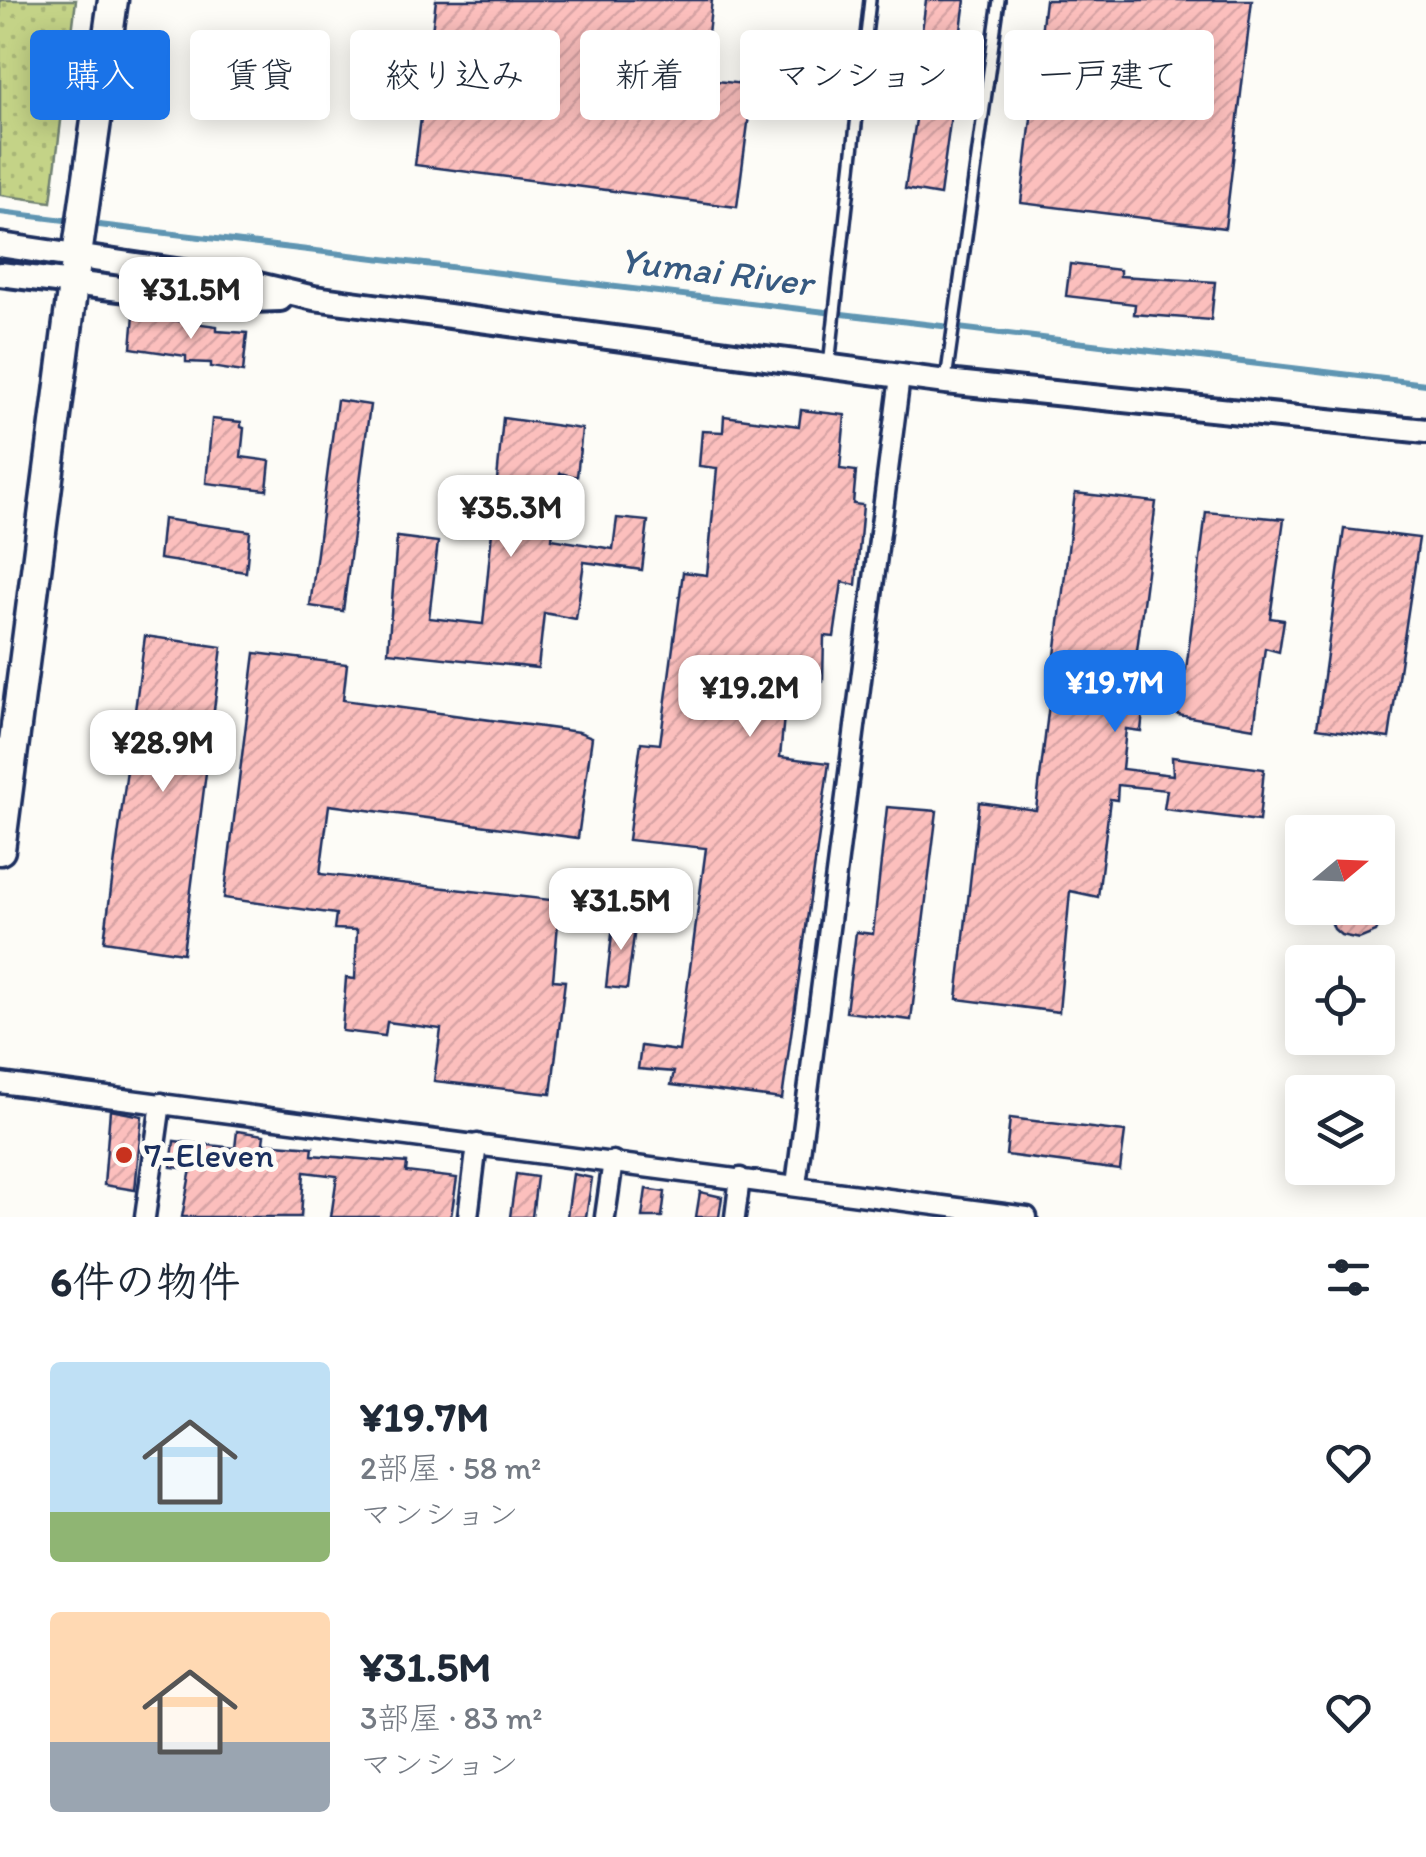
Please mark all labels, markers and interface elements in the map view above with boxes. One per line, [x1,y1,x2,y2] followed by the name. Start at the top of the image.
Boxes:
[30,30,170,120] chip: 購入
[190,30,330,120] chip: 賃貸
[350,30,560,120] chip: 絞り込み
[580,30,720,120] chip: 新着
[740,30,984,120] chip: マンション
[1004,30,1214,120] chip: 一戸建て
[617,236,819,306] water label: Yumai River
[110,257,272,342] pin: ¥31.5M
[141,270,241,308] text: ¥31.5M
[430,475,592,560] pin: ¥35.3M
[460,488,562,526] text: ¥35.3M
[1034,650,1196,735] pin: ¥19.7M
[669,655,831,740] pin: ¥19.2M
[1066,663,1164,701] text: ¥19.7M
[700,668,800,706] text: ¥19.2M
[82,710,244,795] pin: ¥28.9M
[112,723,214,761] text: ¥28.9M
[1285,815,1395,925] north arrow
[1285,815,1395,1185] map controls
[540,868,702,953] pin: ¥31.5M
[571,881,671,919] text: ¥31.5M
[1285,945,1395,1055] button: locate
[1285,1075,1395,1185] button: layers
[144,1134,274,1176] place label: 7-Eleven
[113,1144,135,1166] marker: 7-Eleven
[1321,1250,1376,1305] icon: filters
[50,1256,240,1307] text: 6件の物件
[360,1391,489,1442] text: ¥19.7M
[130,1402,250,1522] icon: home
[1321,1435,1376,1490] icon: heart
[360,1449,541,1487] text: 2部屋 · 58 m²
[360,1495,519,1533] text: マンション
[360,1641,491,1692] text: ¥31.5M
[130,1652,250,1772] icon: home
[1321,1685,1376,1740] icon: heart
[360,1699,543,1737] text: 3部屋 · 83 m²
[360,1745,519,1783] text: マンション

